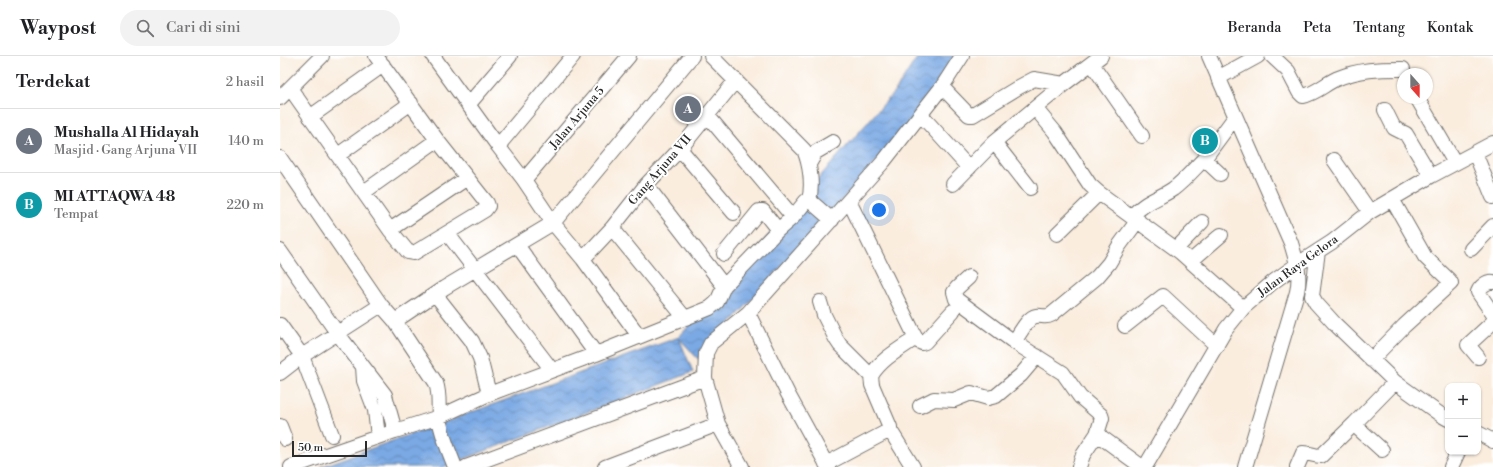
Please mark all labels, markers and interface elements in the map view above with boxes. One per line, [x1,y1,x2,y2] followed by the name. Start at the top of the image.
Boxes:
[120,10,400,46] search box
[20,16,96,40] text: Waypost
[134,17,156,39] icon: search
[166,18,241,37] text: Cari di sini
[1228,19,1281,37] text: Beranda
[1303,19,1331,37] text: Peta
[1353,19,1405,37] text: Tentang
[1427,19,1473,37] text: Kontak
[1397,68,1433,104] north arrow
[16,71,90,93] text: Terdekat
[226,74,264,90] text: 2 hasil
[546,83,608,153] street label: Jalan Arjuna 5
[675,94,701,124] pin: A
[54,123,199,142] text: Mushalla Al Hidayah
[1192,126,1218,156] pin: B
[625,131,695,208] street label: Gang Arjuna VII
[24,133,34,149] text: A
[228,133,264,149] text: 140 m
[54,142,197,158] text: Masjid · Gang Arjuna VII
[54,187,175,206] text: MI ATTAQWA 48
[24,197,34,213] text: B
[226,197,264,213] text: 220 m
[869,200,889,220] your location
[54,206,99,222] text: Tempat
[1254,231,1342,301] street label: Jalan Raya Gelora
[1445,383,1481,455] map controls
[1445,383,1481,419] button: +
[1445,419,1481,455] button: −
[292,439,367,458] scale bar
[298,441,323,455] text: 50 m

